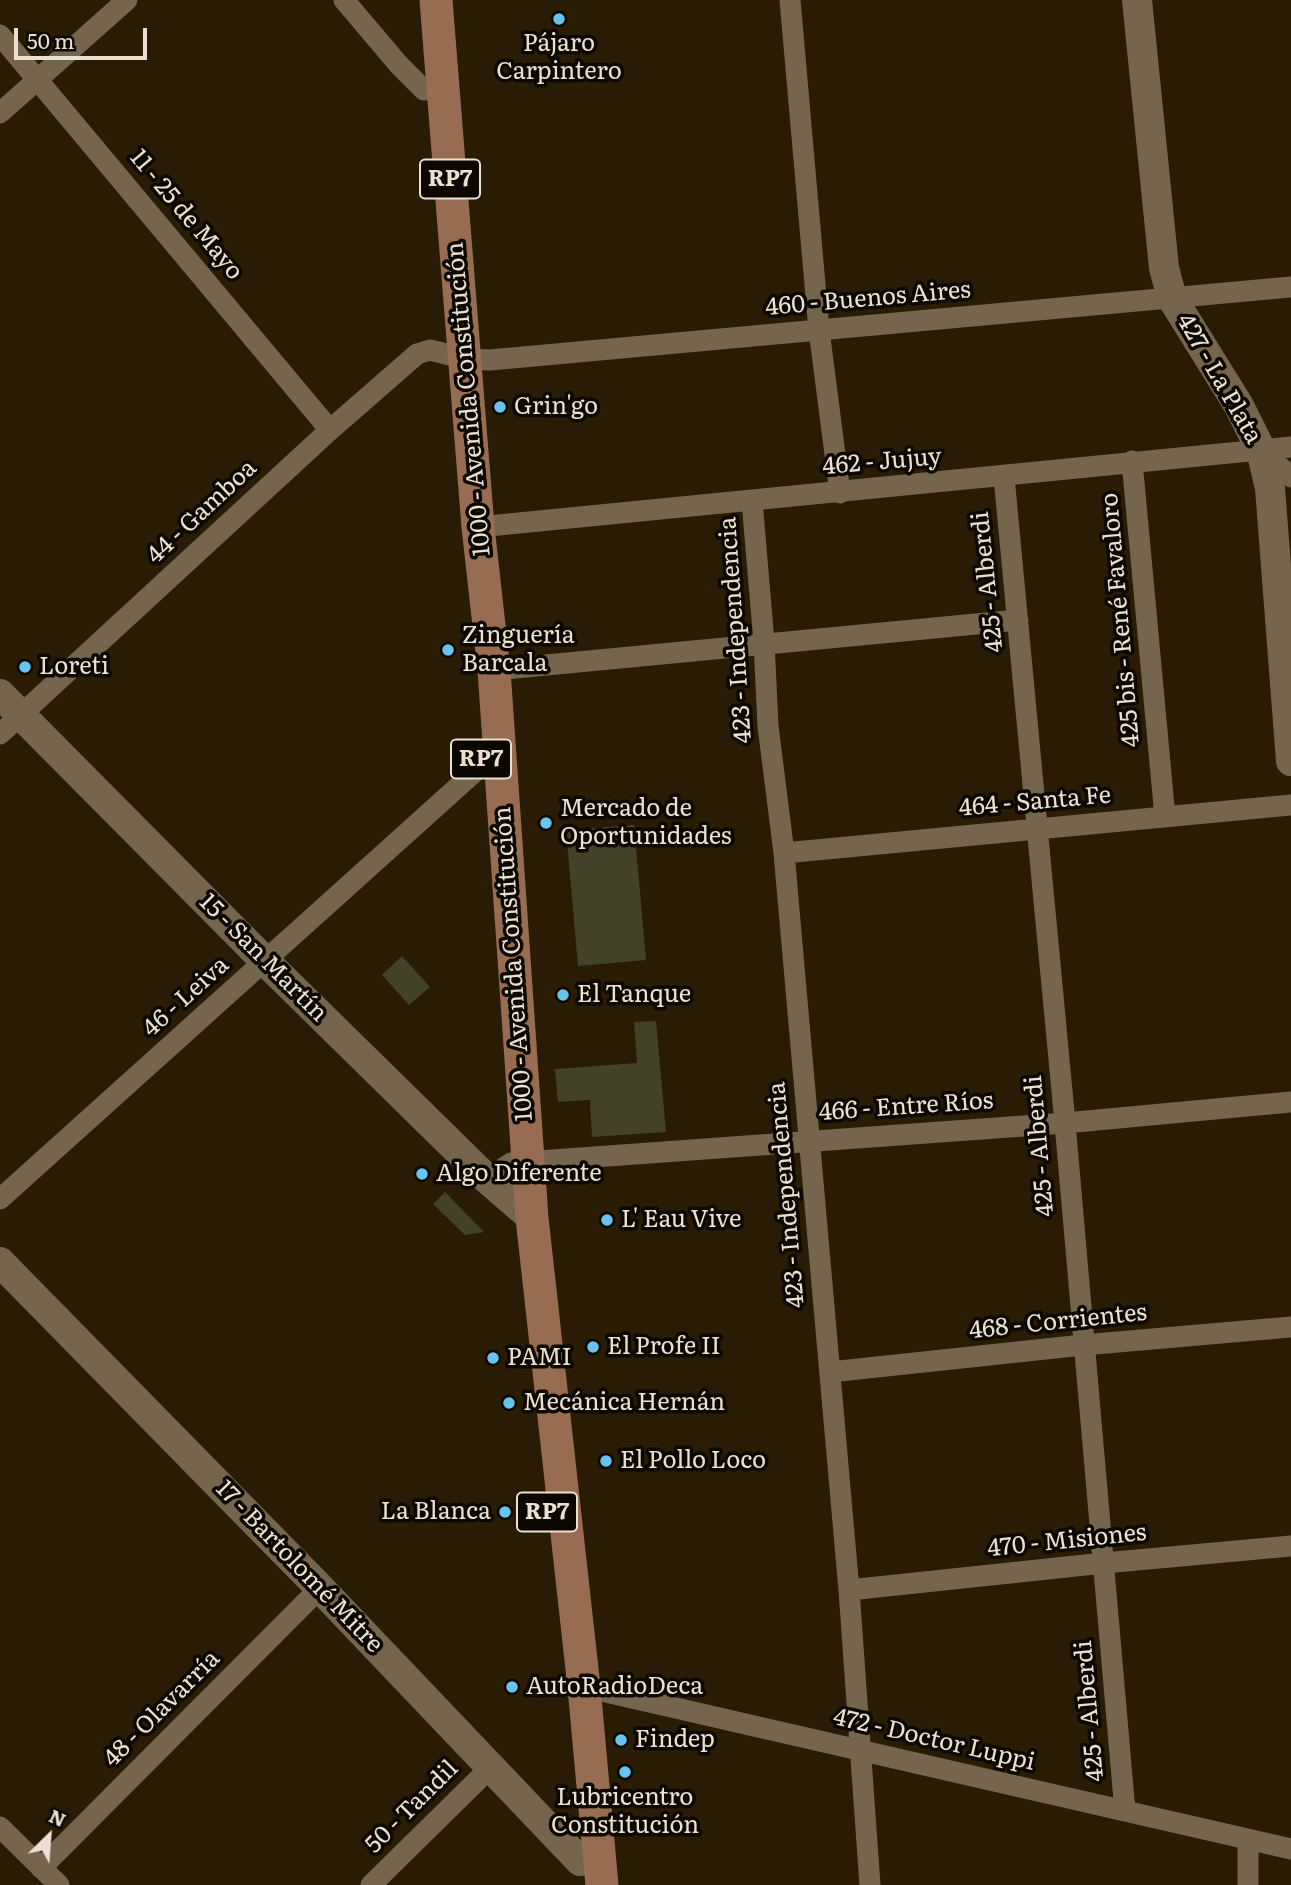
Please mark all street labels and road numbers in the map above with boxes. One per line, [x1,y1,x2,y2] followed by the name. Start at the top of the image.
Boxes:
[123,144,249,286] street label: 11 - 25 de Mayo
[420,160,480,198] road number: RP7
[441,241,497,557] street label: 1000 - Avenida Constitución
[764,276,972,322] street label: 460 - Buenos Aires
[1170,309,1268,449] street label: 427 - La Plata
[821,442,943,482] street label: 462 - Jujuy
[141,454,263,570] street label: 44 - Gamboa
[1096,492,1146,748] street label: 425 bis - René Favaloro
[966,510,1010,654] street label: 425 - Alberdi
[714,516,758,744] street label: 423 - Independencia
[451,740,511,778] road number: RP7
[958,781,1112,823] street label: 464 - Santa Fe
[489,806,539,1122] street label: 1000 - Avenida Constitución
[193,888,333,1028] street label: 15 - San Martín
[137,951,235,1043] street label: 46 - Leiva
[1019,1074,1061,1218] street label: 425 - Alberdi
[763,1081,811,1309] street label: 423 - Independencia
[818,1087,994,1127] street label: 466 - Entre Ríos
[968,1298,1148,1346] street label: 468 - Corrientes
[209,1475,389,1659] street label: 17 - Bartolomé Mitre
[517,1492,577,1532] road number: RP7
[986,1518,1148,1564] street label: 470 - Misiones
[1069,1639,1111,1783] street label: 425 - Alberdi
[98,1645,226,1773] street label: 48 - Olavarría
[830,1703,1038,1777] street label: 472 - Doctor Luppi
[360,1755,464,1859] street label: 50 - Tandil

